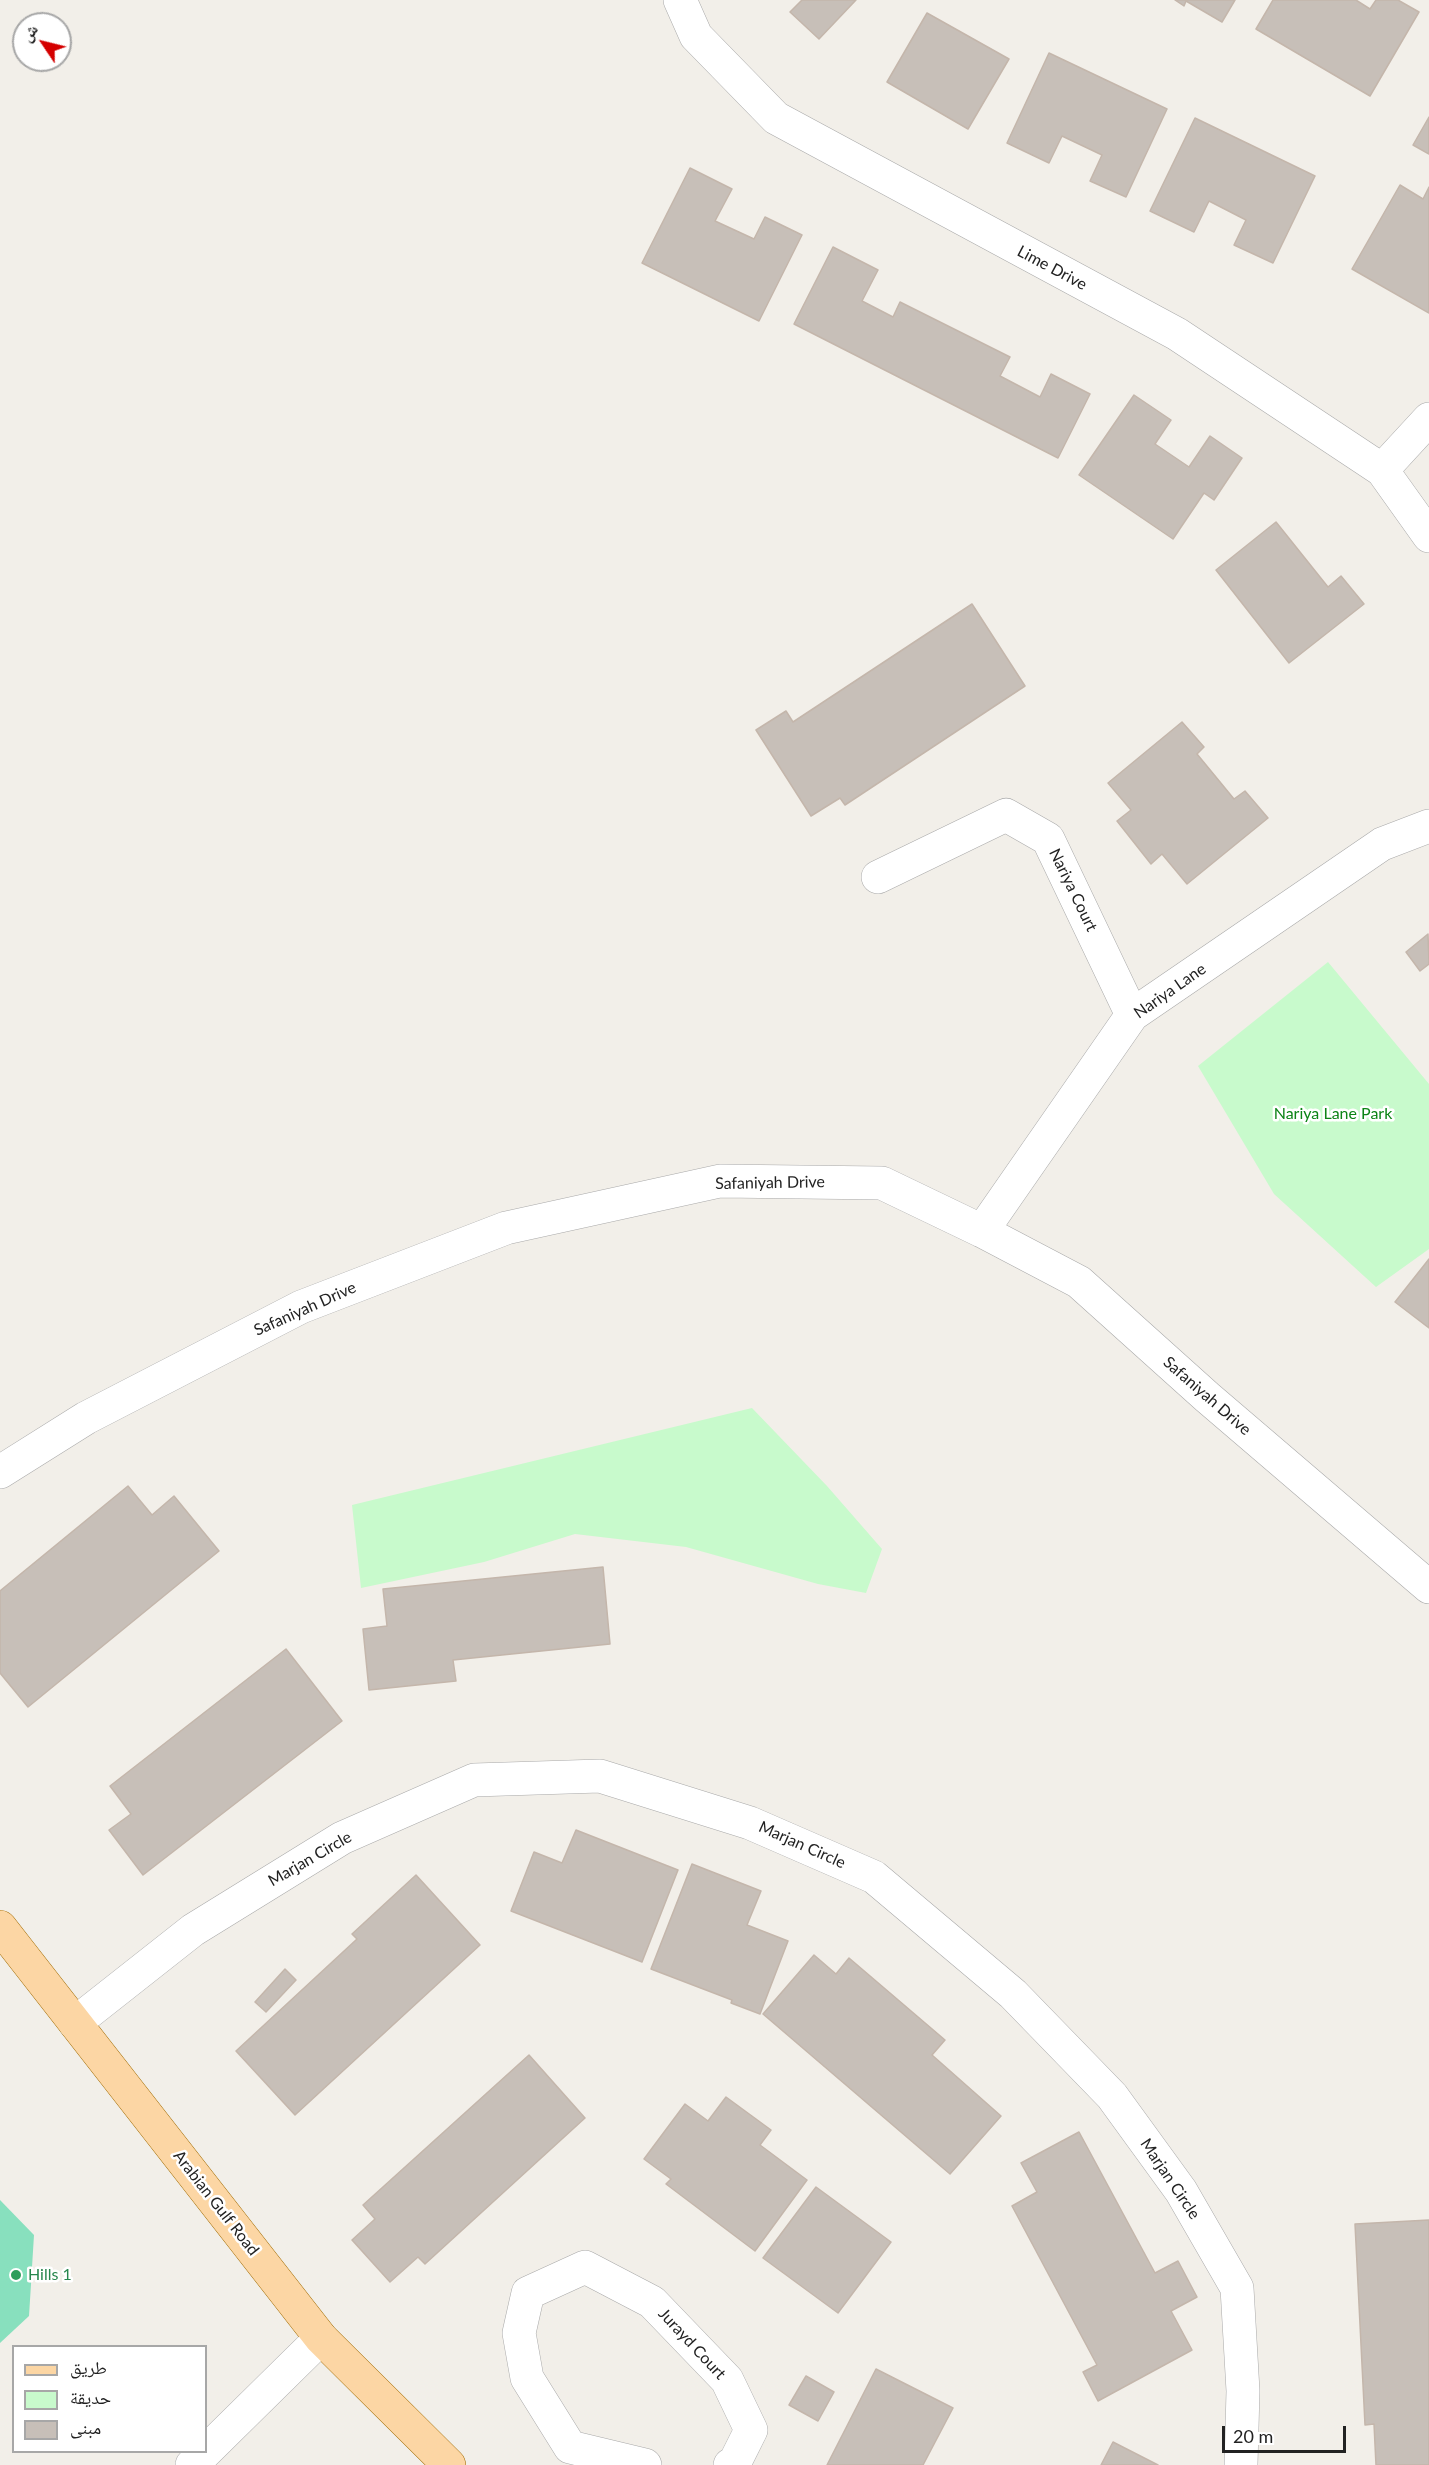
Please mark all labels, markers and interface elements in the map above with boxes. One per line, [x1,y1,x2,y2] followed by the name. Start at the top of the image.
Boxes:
[12,12,72,72] north arrow
[16,20,41,45] text: ش
[1014,242,1090,294] street label: Lime Drive
[1045,845,1101,935] street label: Nariya Court
[1130,959,1210,1023] street label: Nariya Lane
[1274,1104,1392,1124] park label: Nariya Lane Park
[715,1172,825,1194] street label: Safaniyah Drive
[251,1278,359,1340] street label: Safaniyah Drive
[1159,1353,1255,1439] street label: Safaniyah Drive
[756,1817,848,1873] street label: Marjan Circle
[265,1827,355,1891] street label: Marjan Circle
[1136,2135,1204,2223] street label: Marjan Circle
[169,2147,263,2259] street label: Arabian Gulf Road
[28,2265,72,2285] place label: Hills 1
[9,2268,23,2282] marker: Hills 1
[654,2305,730,2383] street label: Jurayd Court
[12,2345,207,2453] legend
[70,2356,107,2378] text: طريق
[70,2386,111,2408] text: حديقة
[1225,2414,1350,2452] scale bar
[70,2416,101,2438] text: مبنى
[1233,2425,1273,2447] text: 20 m

